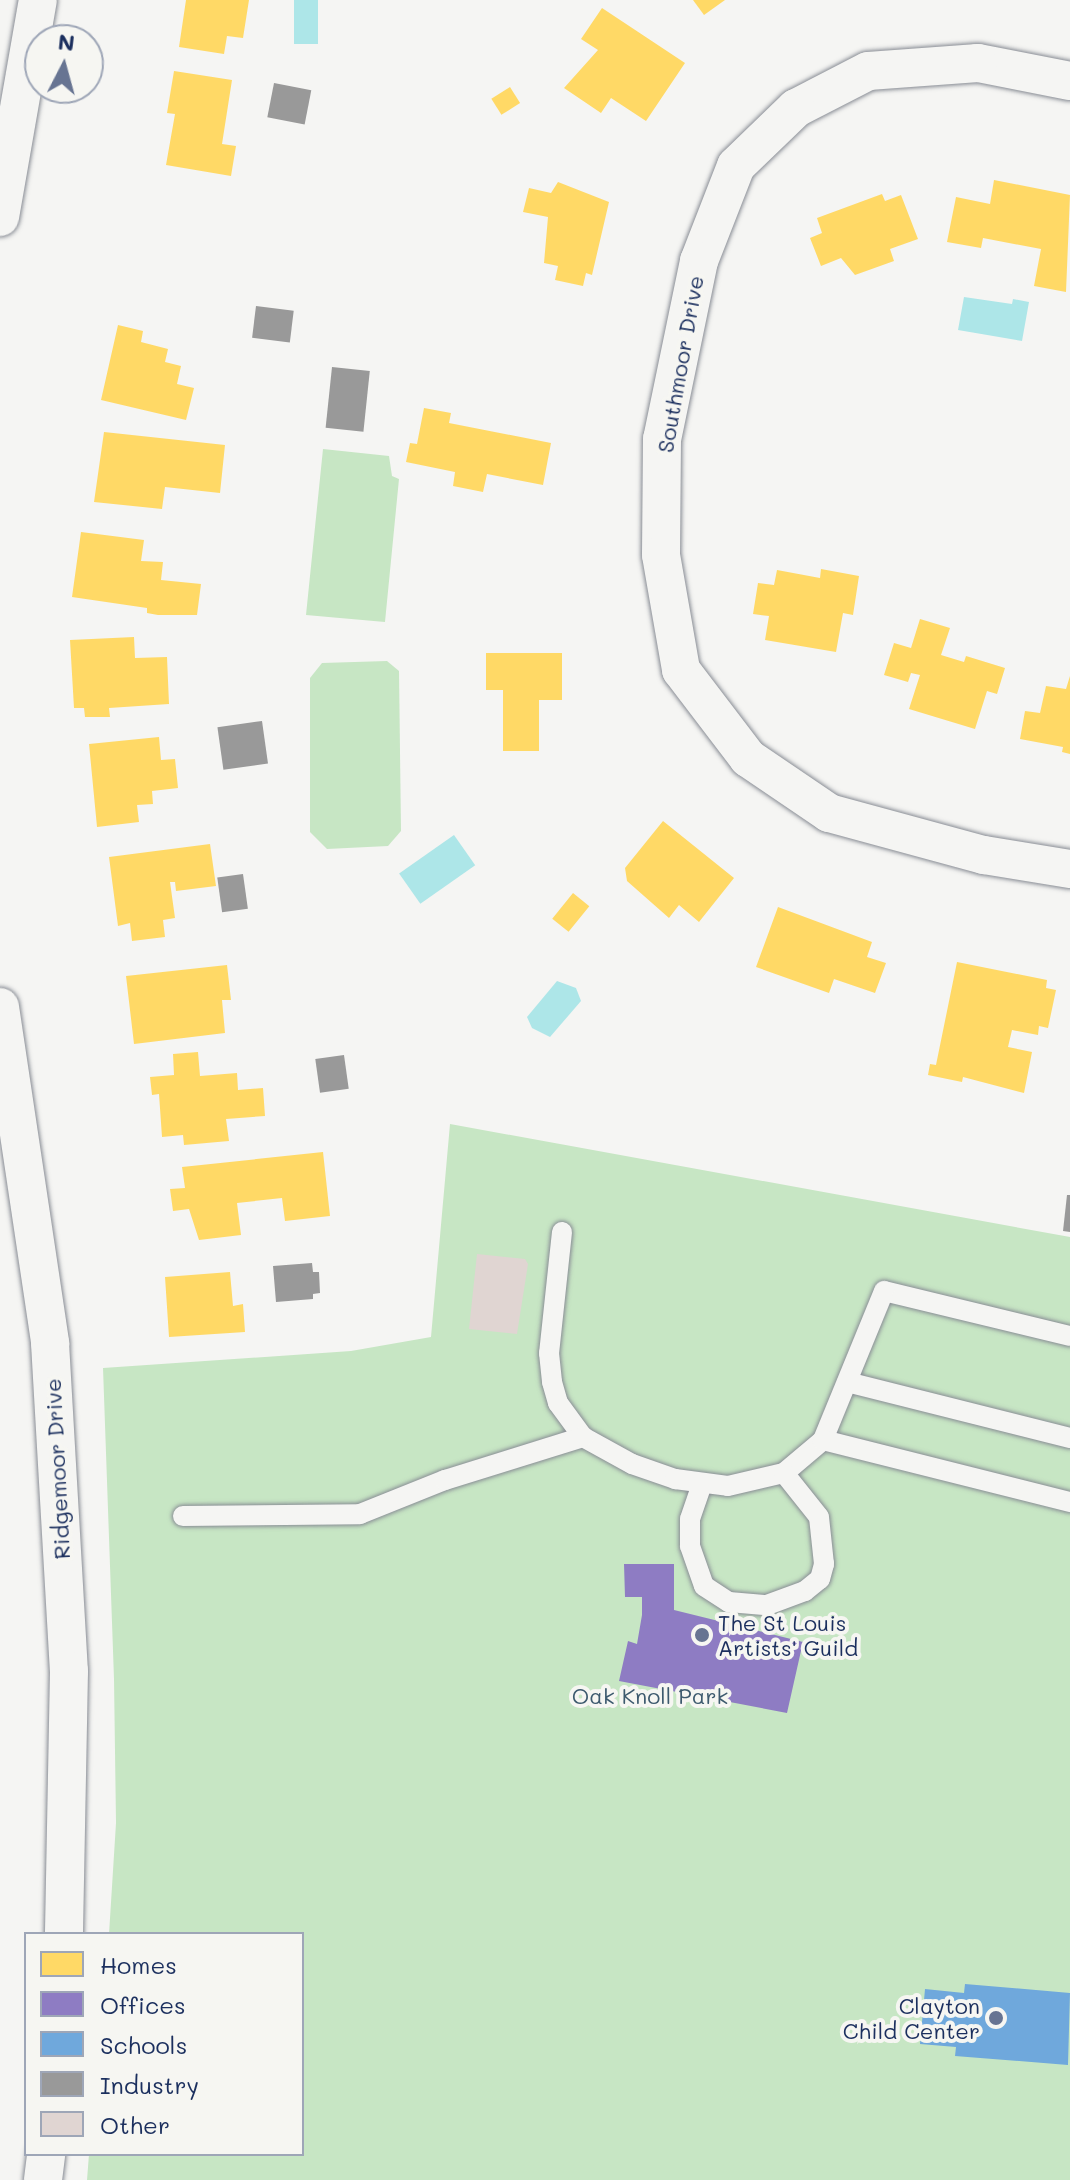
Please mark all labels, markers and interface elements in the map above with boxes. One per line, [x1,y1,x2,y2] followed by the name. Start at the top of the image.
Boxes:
[24,24,104,104] north arrow
[57,26,76,57] text: N
[651,273,709,455] street label: Southmoor Drive
[39,1378,75,1560] street label: Ridgemoor Drive
[718,1609,858,1660] place label: The St Louis Artists' Guild
[693,1626,711,1644] marker: The St Louis Artists' Guild
[572,1683,728,1709] park label: Oak Knoll Park
[24,1932,304,2156] legend
[100,1949,177,1980] text: Homes
[100,1989,186,2020] text: Offices
[843,1992,980,2044] place label: Clayton Child Center
[987,2009,1005,2027] marker: Clayton Child Center
[100,2029,187,2060] text: Schools
[100,2069,199,2100] text: Industry
[100,2109,170,2140] text: Other

